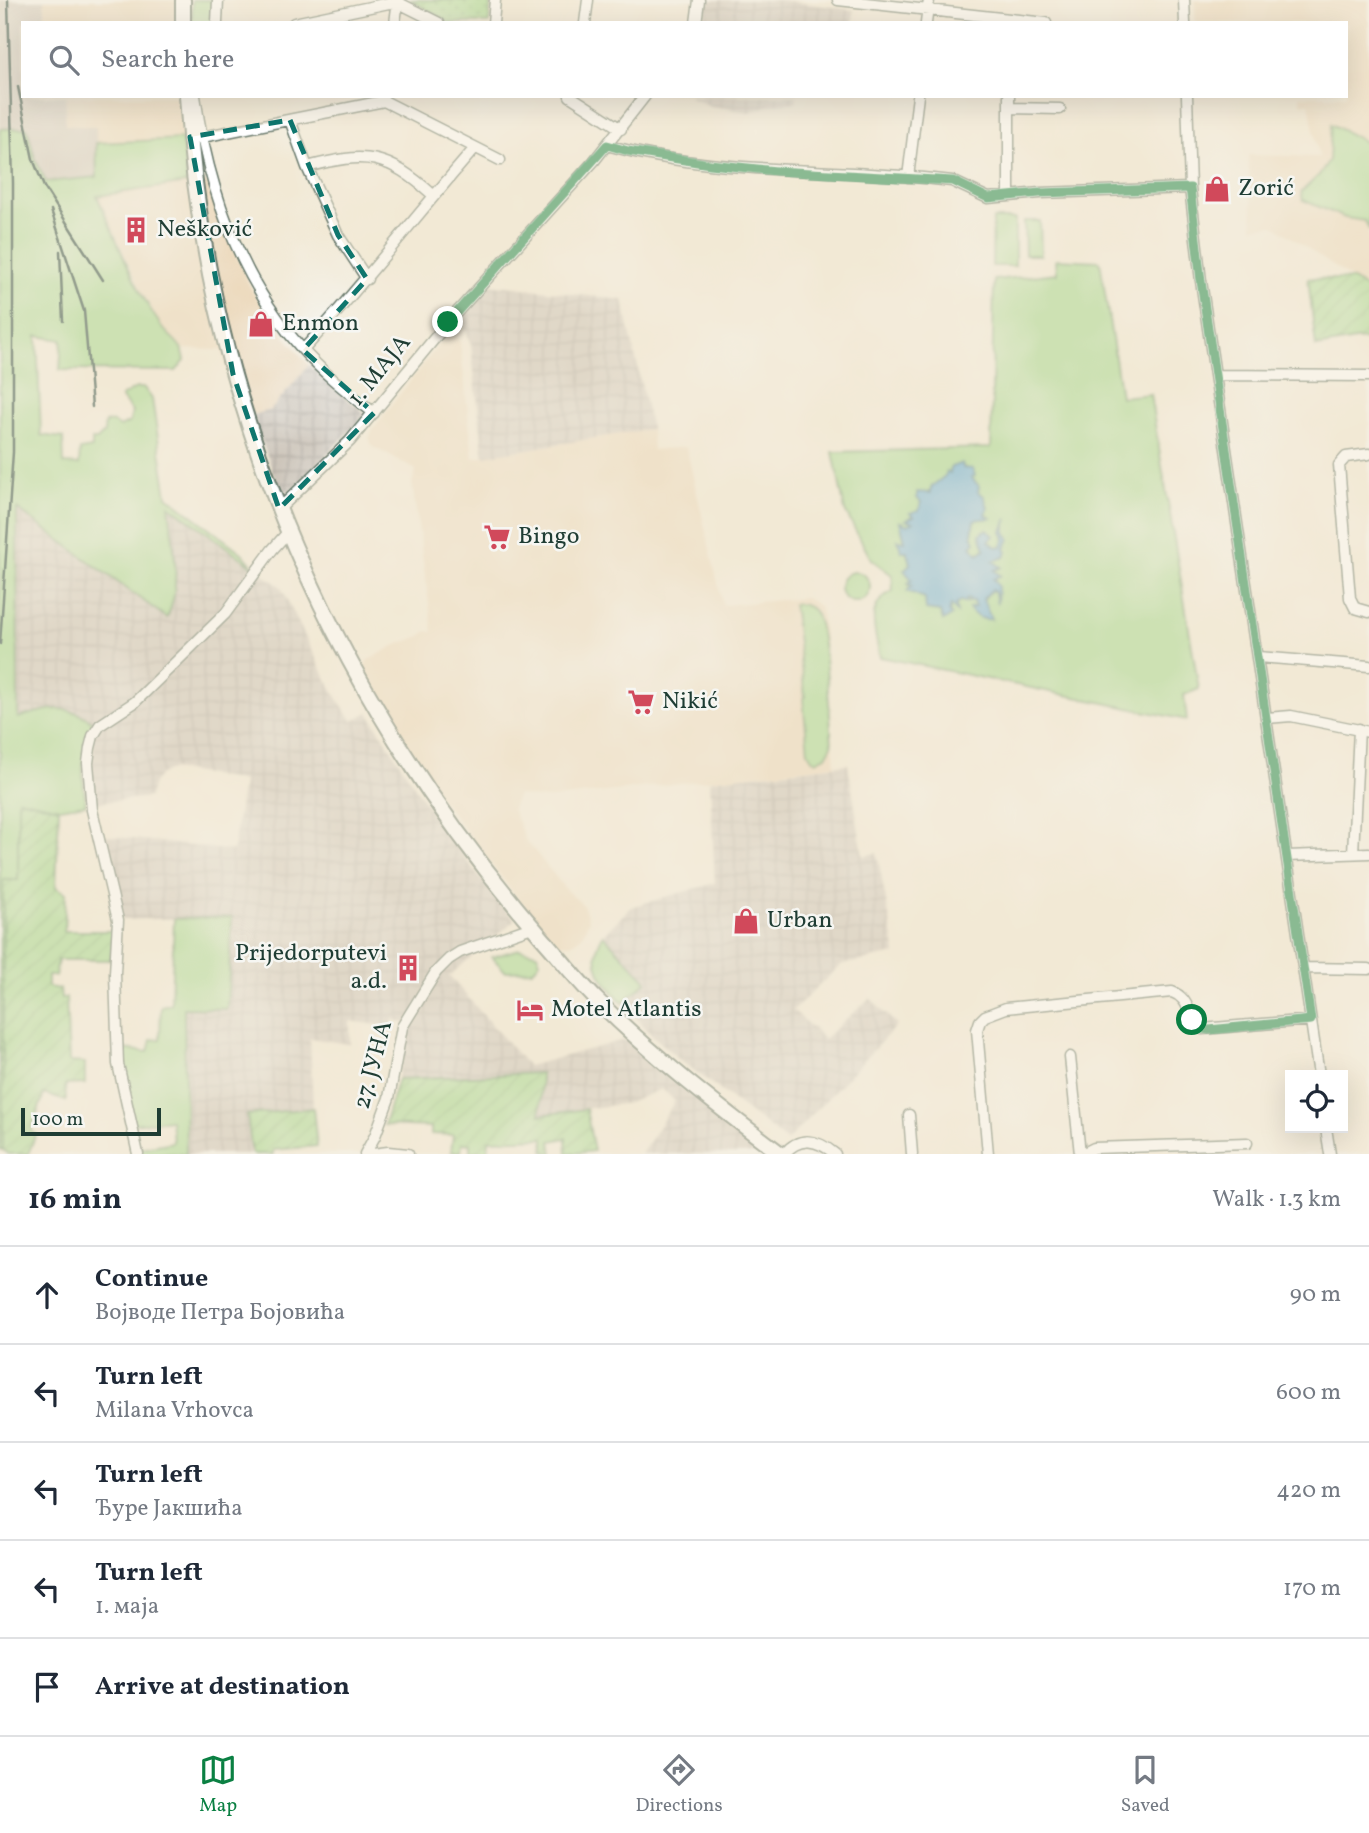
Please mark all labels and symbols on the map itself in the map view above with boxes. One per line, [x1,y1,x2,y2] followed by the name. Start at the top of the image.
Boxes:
[1238,172,1294,206] place label: Zorić
[1202,174,1232,204] shop icon: Zorić
[157,213,252,247] place label: Nešković
[121,215,151,245] building icon: Nešković
[432,306,463,337] route end
[282,307,359,341] place label: Enmon
[246,309,276,339] shop icon: Enmon
[340,328,420,414] street label: 1. МАЈА
[518,520,580,554] place label: Bingo
[482,522,512,552] supermarket icon: Bingo
[662,685,718,719] place label: Nikić
[626,687,656,717] supermarket icon: Nikić
[767,904,833,938] place label: Urban
[731,906,761,936] shop icon: Urban
[235,937,387,999] place label: Prijedorputevi a.d.
[393,953,423,983] building icon: Prijedorputevi a.d.
[551,993,702,1027] place label: Motel Atlantis
[515,995,545,1025] hotel icon: Motel Atlantis
[1176,1004,1207,1035] route start
[346,1017,402,1113] street label: 27. ЈУНА
[21,1105,161,1137] scale bar

